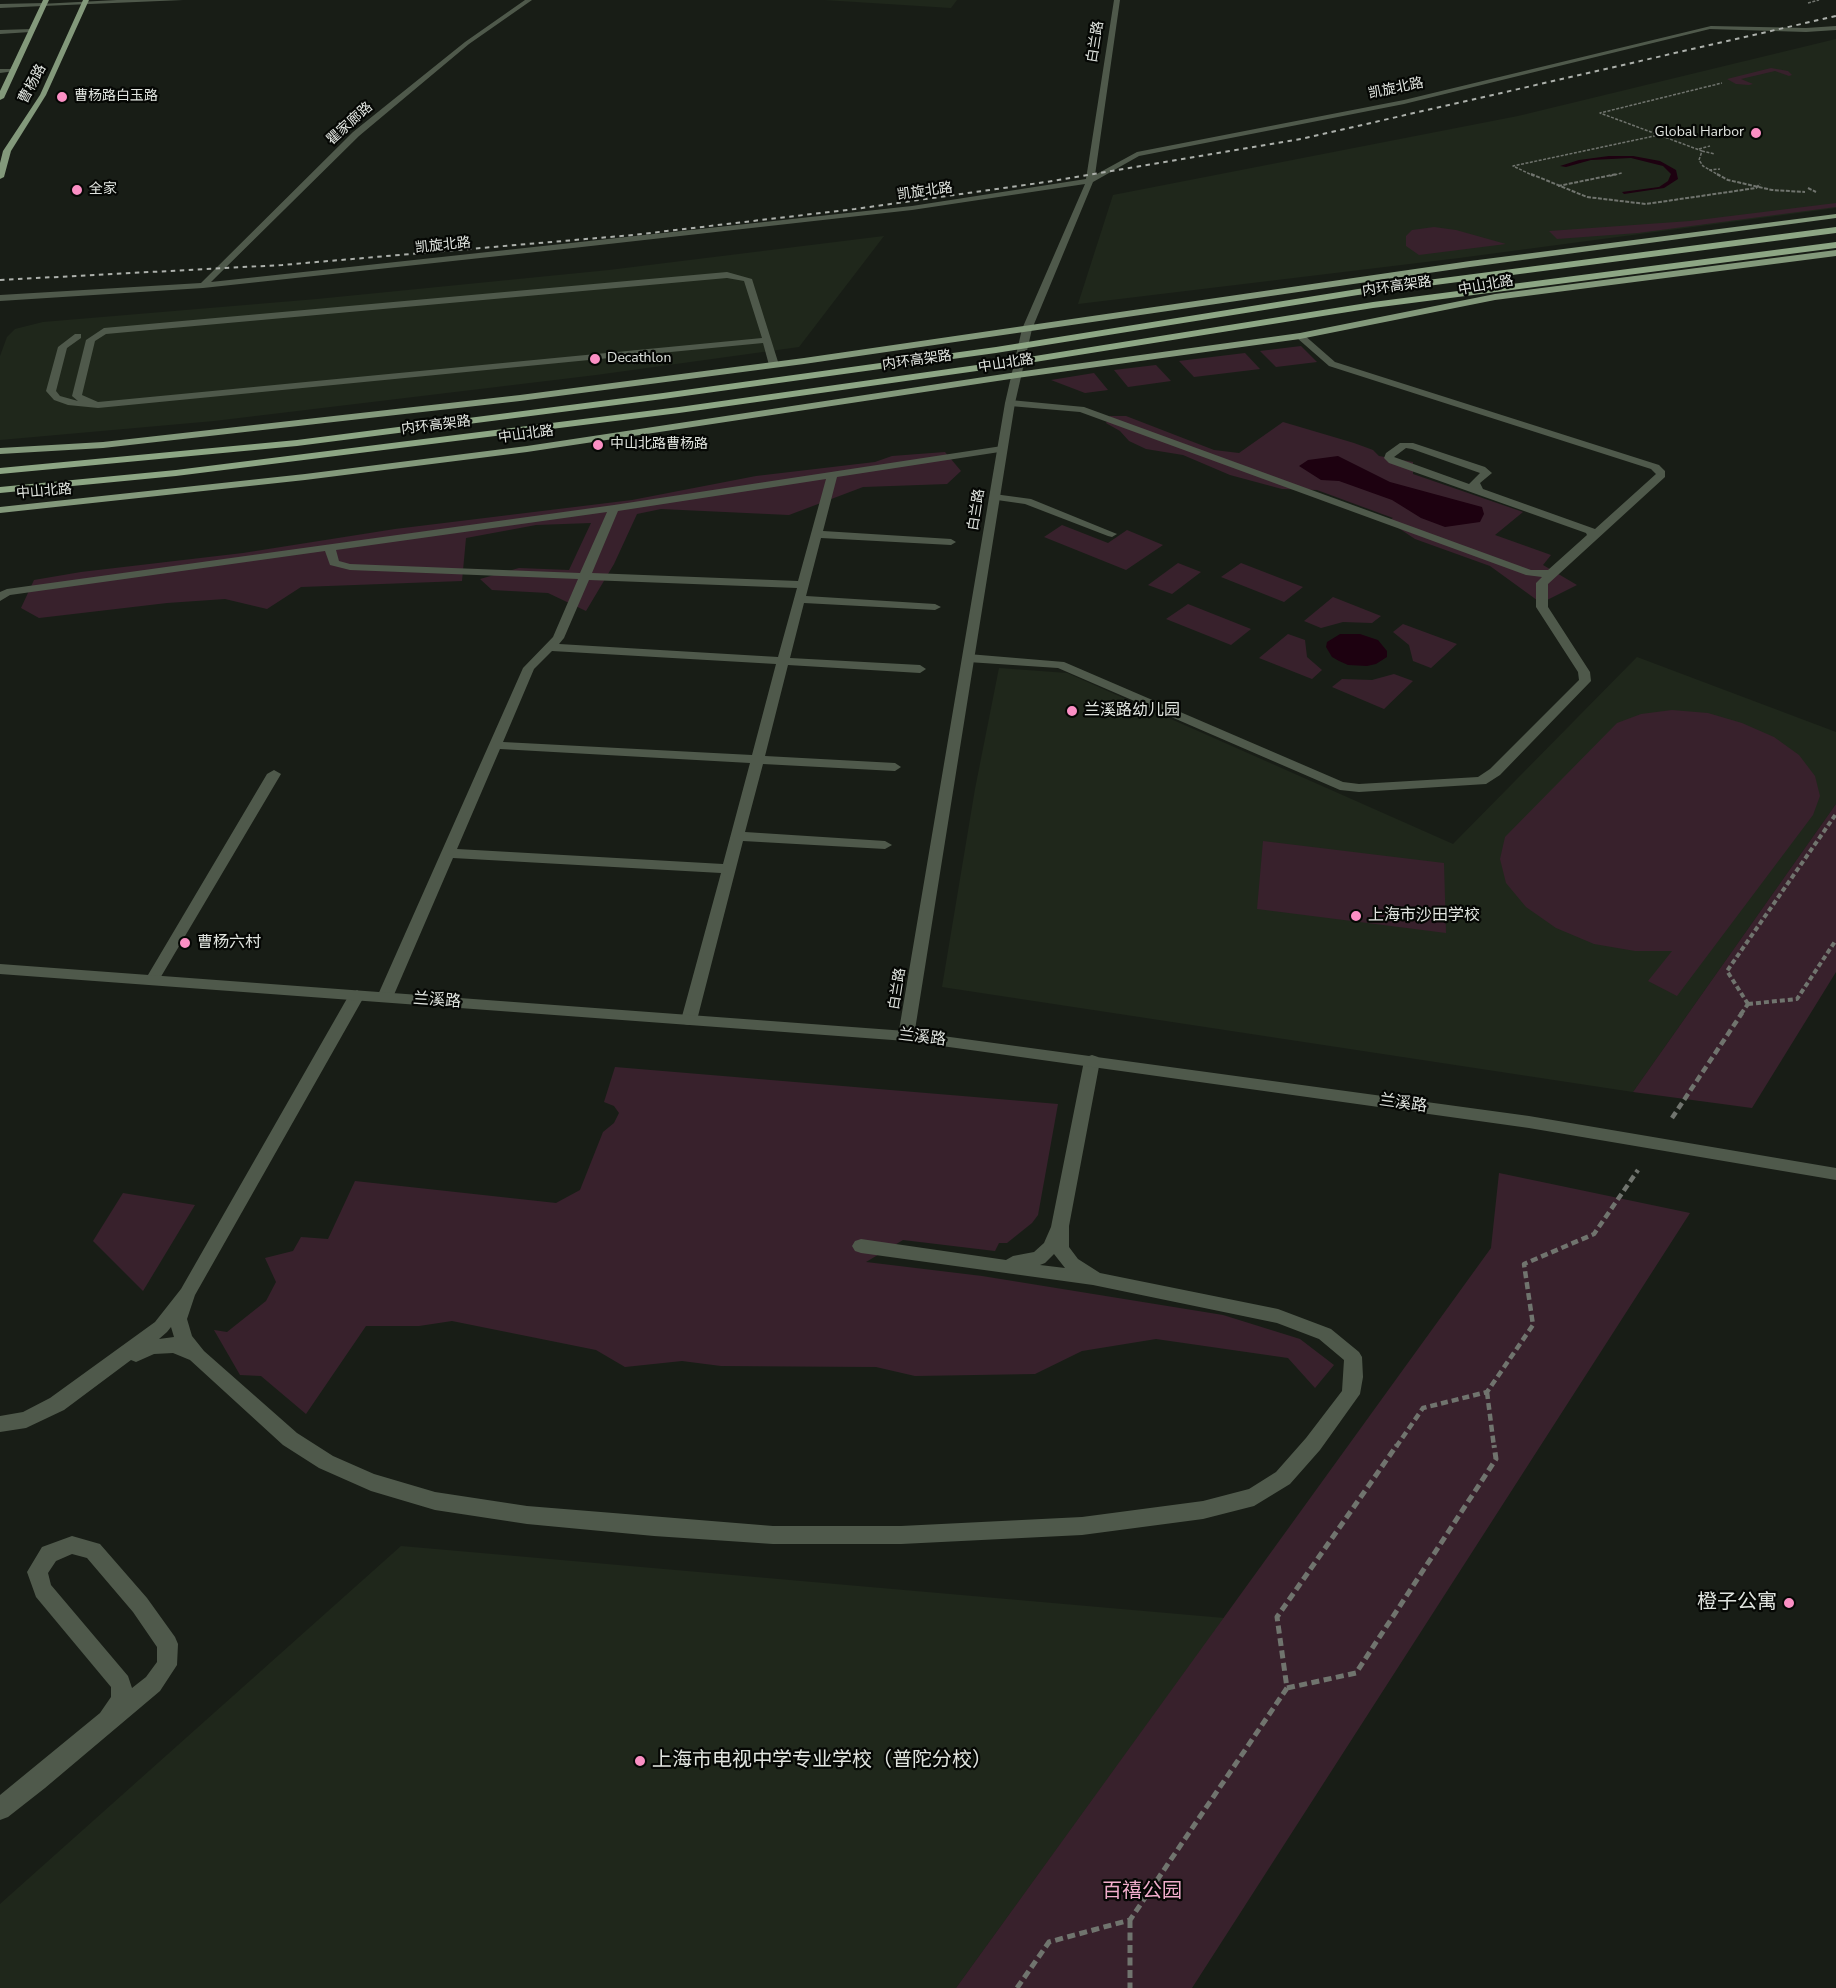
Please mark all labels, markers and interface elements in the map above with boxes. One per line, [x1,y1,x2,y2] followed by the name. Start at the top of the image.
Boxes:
[1084,20,1108,64] street label: 白兰路
[16,62,50,106] street label: 曹杨路
[1367,75,1425,103] street label: 凯旋北路
[74,89,158,105] place label: 曹杨路白玉路
[55,90,69,104] marker: 曹杨路白玉路
[324,99,376,149] street label: 瞿家廊路
[1655,125,1744,141] place label: Global Harbor
[1749,126,1763,140] marker: Global Harbor
[896,180,954,204] street label: 凯旋北路
[89,182,117,198] place label: 全家
[70,183,84,197] marker: 全家
[414,235,472,257] street label: 凯旋北路
[1457,273,1515,299] street label: 中山北路
[1361,274,1433,300] street label: 内环高架路
[881,348,953,374] street label: 内环高架路
[607,351,671,367] place label: Decathlon
[977,351,1035,377] street label: 中山北路
[588,352,602,366] marker: Decathlon
[400,413,472,439] street label: 内环高架路
[497,423,555,447] street label: 中山北路
[610,437,708,453] place label: 中山北路曹杨路
[591,438,605,452] marker: 中山北路曹杨路
[15,481,73,503] street label: 中山北路
[965,488,989,532] street label: 白兰路
[1084,701,1180,721] place label: 兰溪路幼儿园
[1065,704,1079,718] marker: 兰溪路幼儿园
[1368,906,1480,926] place label: 上海市沙田学校
[1349,909,1363,923] marker: 上海市沙田学校
[197,933,261,953] place label: 曹杨六村
[178,936,192,950] marker: 曹杨六村
[886,967,910,1011] street label: 白兰路
[412,990,462,1012] street label: 兰溪路
[897,1026,947,1050] street label: 兰溪路
[1378,1091,1428,1117] street label: 兰溪路
[1697,1591,1777,1615] place label: 橙子公寓
[1782,1596,1796,1610] marker: 橙子公寓
[652,1749,992,1773] place label: 上海市电视中学专业学校（普陀分校）
[633,1754,647,1768] marker: 上海市电视中学专业学校（普陀分校）
[1102,1880,1182,1904] park label: 百禧公园

